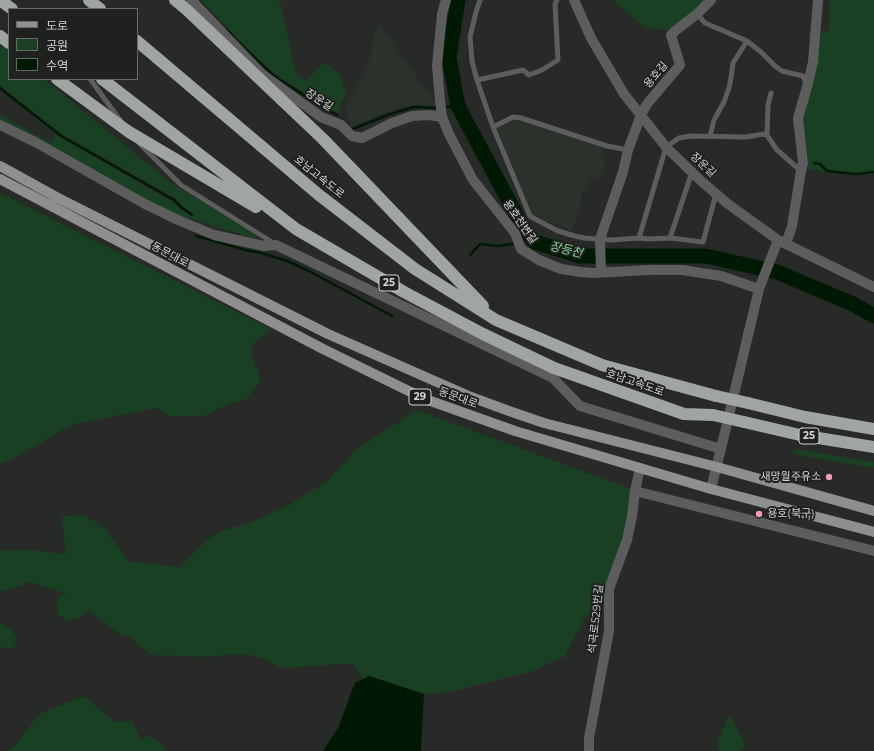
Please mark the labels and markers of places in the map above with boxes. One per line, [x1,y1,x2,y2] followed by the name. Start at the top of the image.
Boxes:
[760,470,821,484] place label: 새망월주유소
[824,472,834,482] marker: 새망월주유소
[767,507,815,521] place label: 용호(북구)
[754,509,764,519] marker: 용호(북구)

